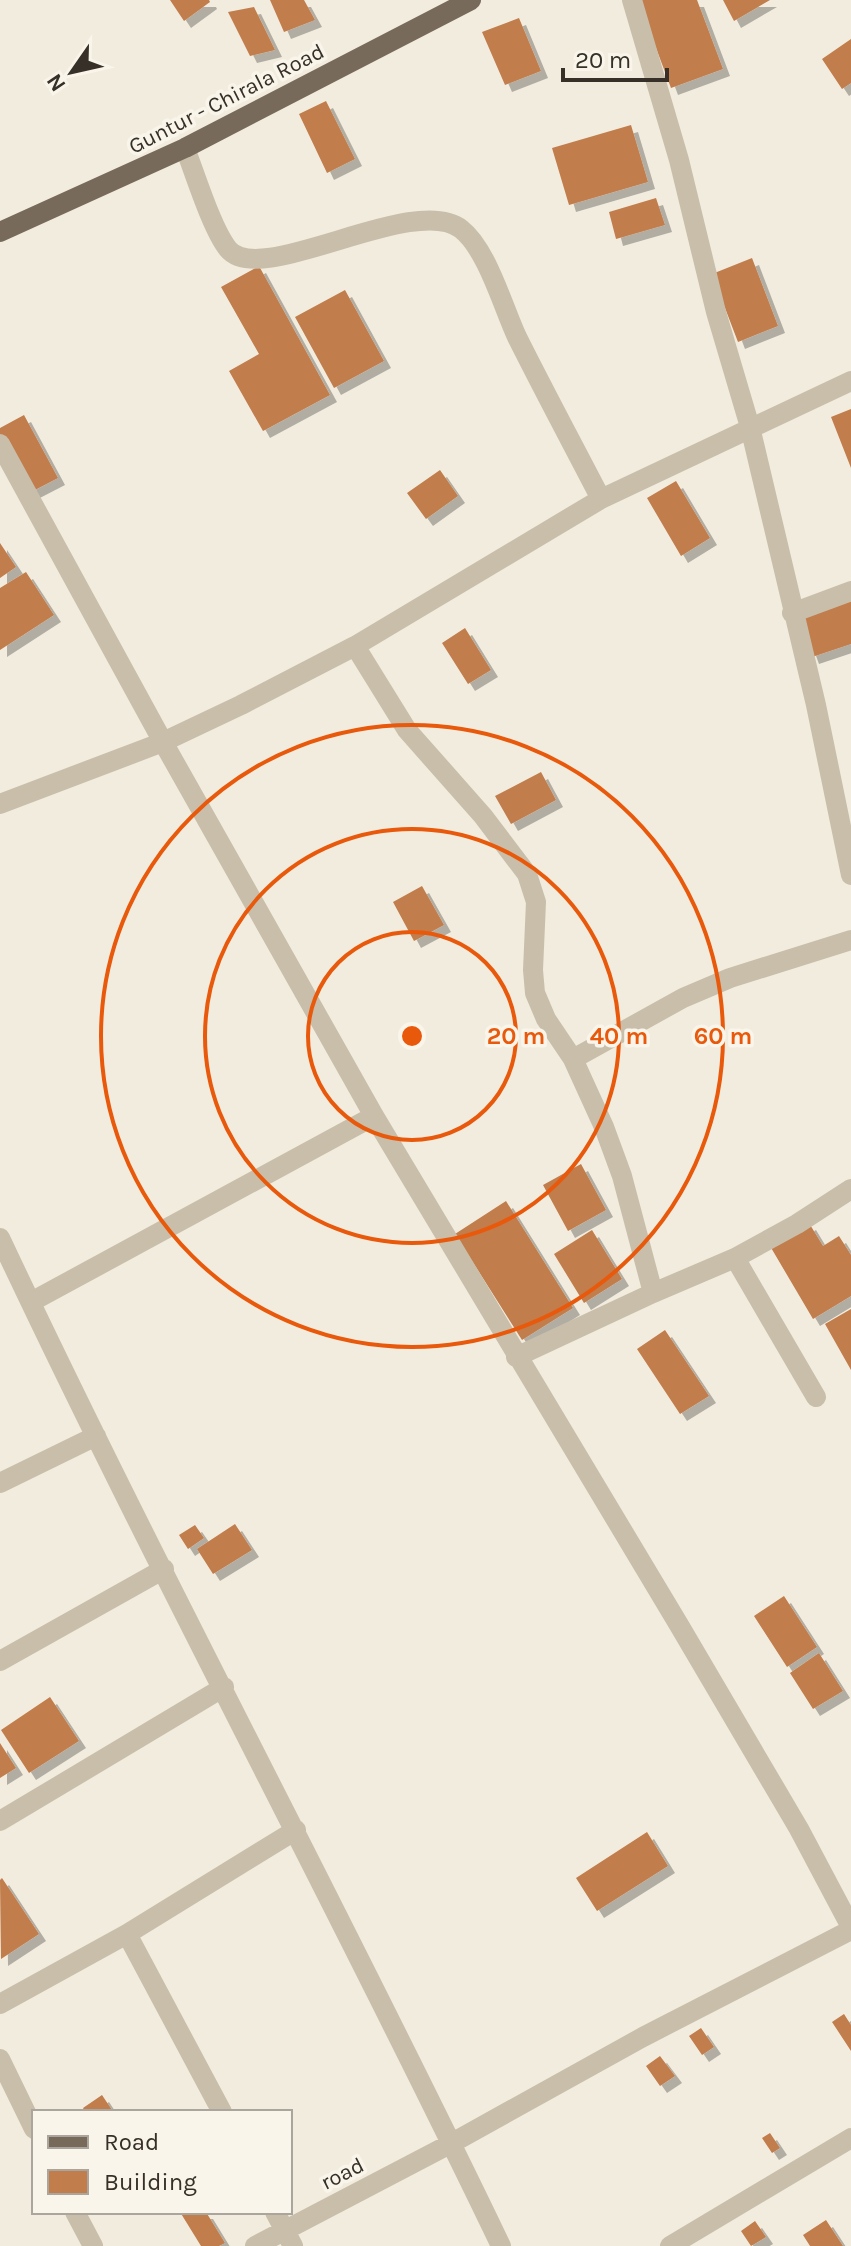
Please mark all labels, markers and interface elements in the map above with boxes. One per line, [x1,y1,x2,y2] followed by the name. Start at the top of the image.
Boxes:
[32,32,112,112] north arrow
[563,32,667,82] scale bar
[124,38,329,159] street label: Guntur - Chirala Road
[575,46,631,74] text: 20 m
[41,69,71,96] text: N
[398,1022,426,1050] centre of rings
[487,1022,545,1050] text: 20 m
[590,1022,648,1050] text: 40 m
[694,1022,752,1050] text: 60 m
[32,2110,292,2214] legend
[104,2128,159,2156] text: Road
[316,2152,368,2196] street label: road
[104,2168,197,2196] text: Building

